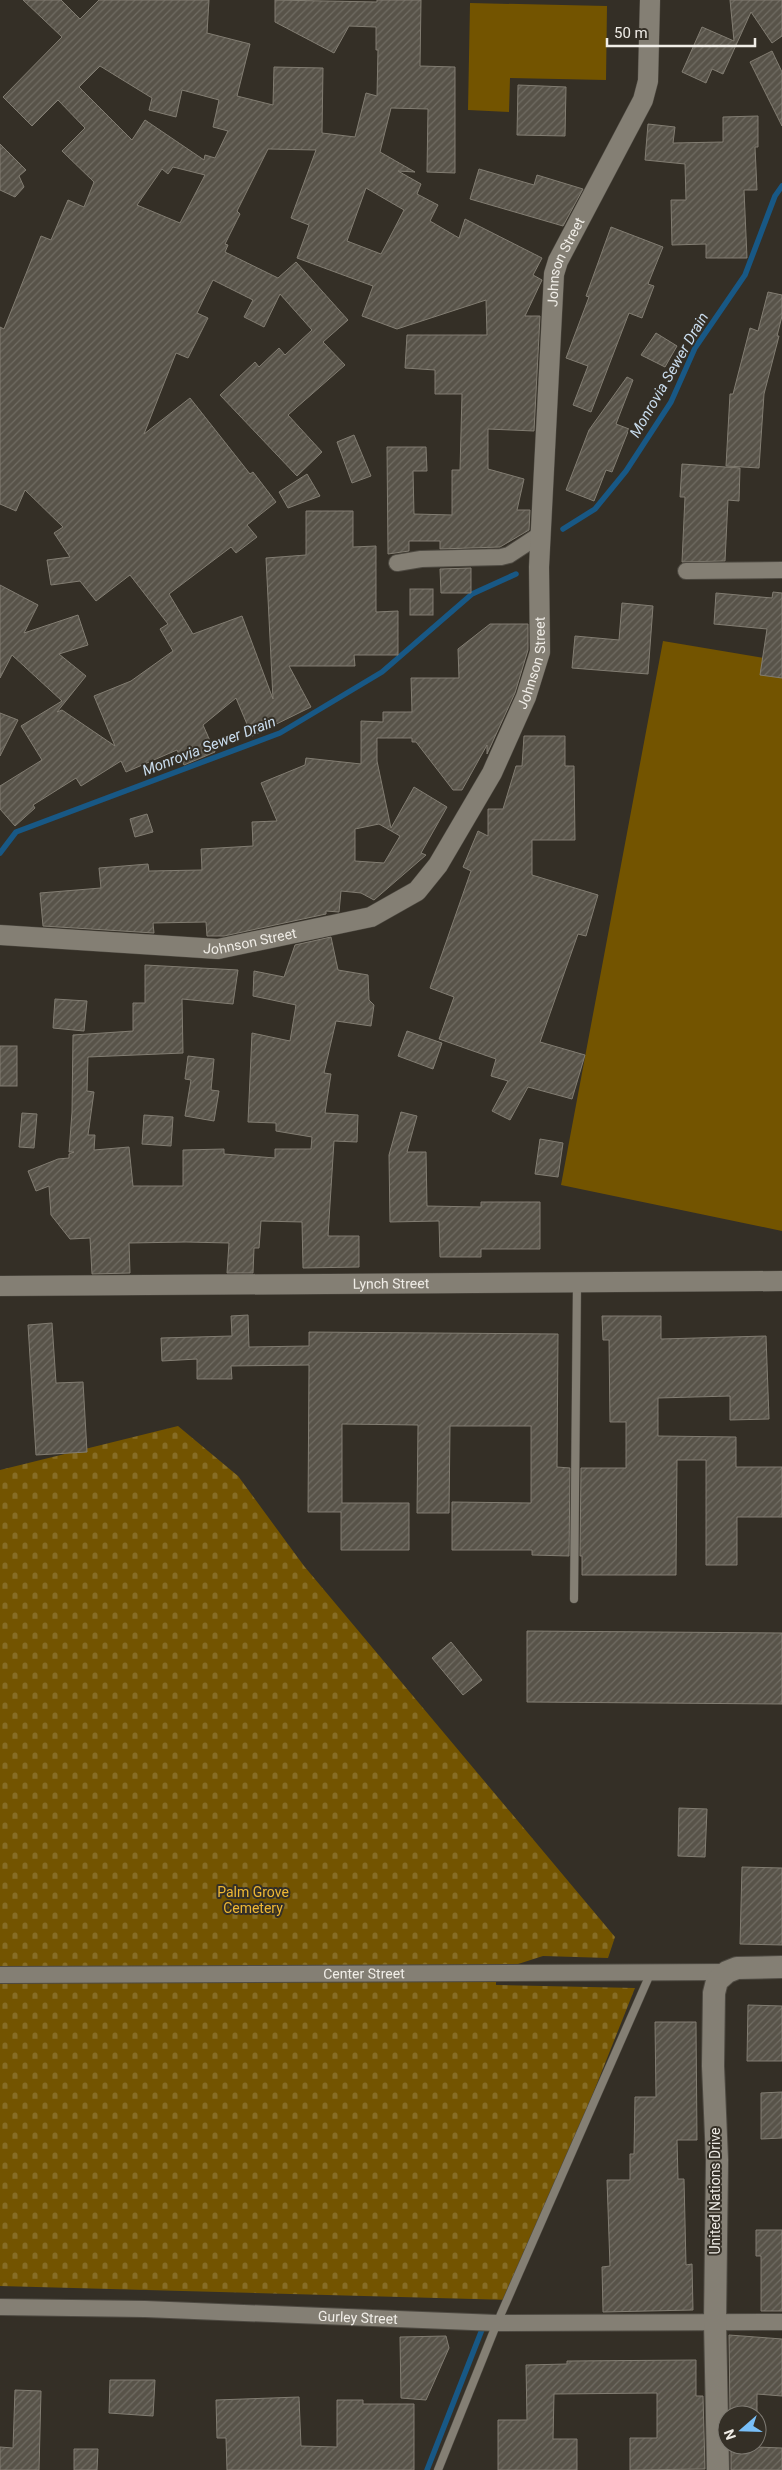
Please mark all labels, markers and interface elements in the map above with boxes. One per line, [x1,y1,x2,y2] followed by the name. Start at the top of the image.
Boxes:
[607,15,754,47] scale bar
[614,24,648,42] text: 50 m
[544,214,588,307] street label: Johnson Street
[626,309,712,441] water label: Monrovia Sewer Drain
[514,616,548,711] street label: Johnson Street
[140,712,278,780] water label: Monrovia Sewer Drain
[203,925,298,957] street label: Johnson Street
[353,1275,430,1292] street label: Lynch Street
[217,1884,289,1916] park label: Palm Grove Cemetery
[323,1965,405,1982] street label: Center Street
[707,2127,723,2255] street label: United Nations Drive
[318,2308,398,2327] street label: Gurley Street
[717,2405,767,2455] north arrow
[721,2427,739,2442] text: N

